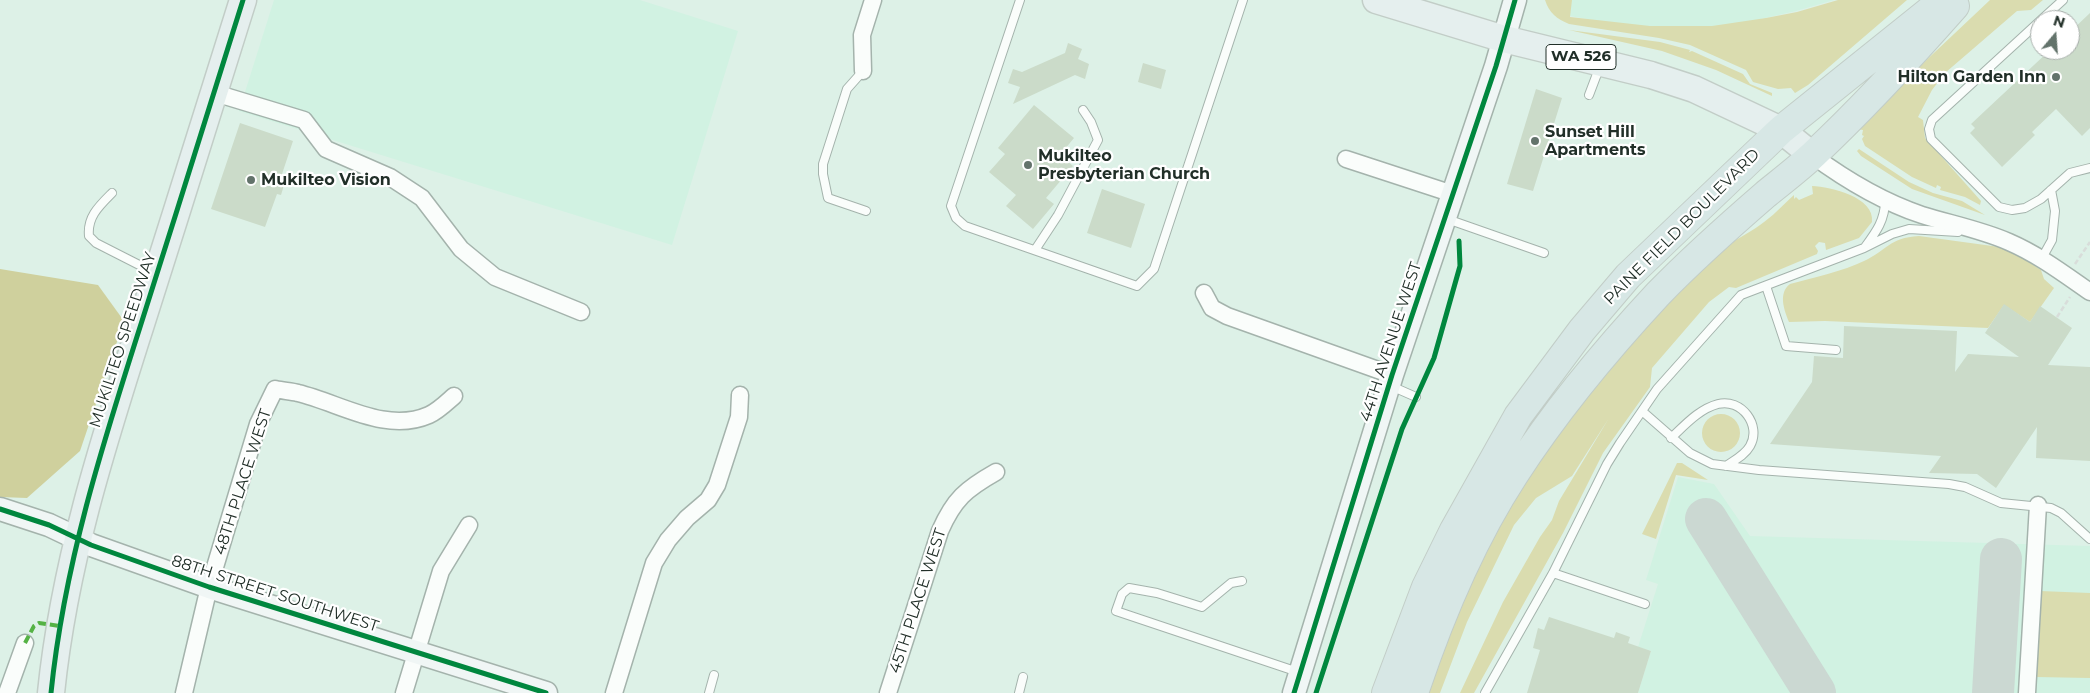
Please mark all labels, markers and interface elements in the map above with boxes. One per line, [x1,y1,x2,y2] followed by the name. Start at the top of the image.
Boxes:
[2030,10,2080,60] north arrow
[2051,11,2067,32] text: N
[1546,44,1616,70] road number: WA 526
[1898,67,2046,87] place label: Hilton Garden Inn
[2050,71,2062,83] marker: Hilton Garden Inn
[1545,122,1646,160] place label: Sunset Hill Apartments
[1529,135,1541,147] marker: Sunset Hill Apartments
[1600,145,1764,309] street label: PAINE FIELD BOULEVARD
[1038,146,1210,184] place label: Mukilteo Presbyterian Church
[1022,159,1034,171] marker: Mukilteo Presbyterian Church
[261,170,391,190] place label: Mukilteo Vision
[245,174,257,186] marker: Mukilteo Vision
[86,250,160,430] street label: MUKILTEO SPEEDWAY
[1356,260,1426,424] street label: 44TH AVENUE WEST
[210,406,276,558] street label: 48TH PLACE WEST
[886,526,950,676] street label: 45TH PLACE WEST
[169,551,381,637] street label: 88TH STREET SOUTHWEST

